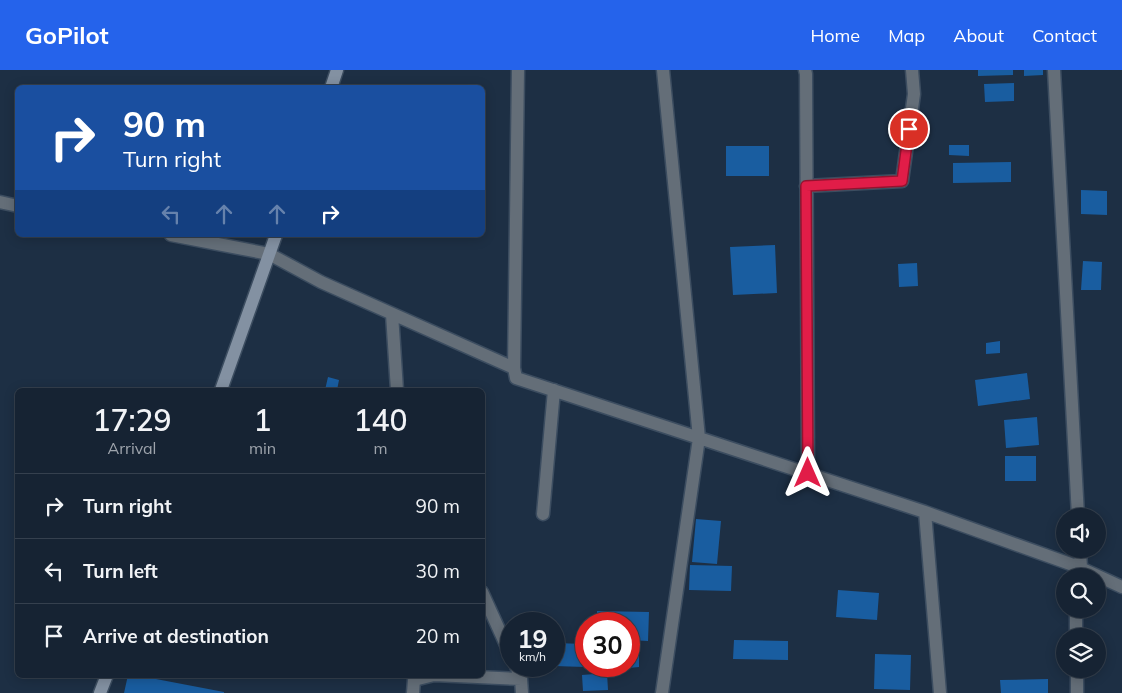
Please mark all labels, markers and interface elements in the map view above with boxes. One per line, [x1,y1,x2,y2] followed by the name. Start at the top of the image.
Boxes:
[25,20,109,50] text: GoPilot
[810,24,860,47] text: Home
[888,24,925,47] text: Map
[953,24,1004,47] text: About
[1032,24,1097,47] text: Contact
[123,102,206,146] text: 90 m
[40,105,105,170] icon: right
[888,108,930,150] pin
[895,115,923,143] icon: arrive
[123,145,221,173] text: Turn right
[157,200,185,228] icon: left
[210,200,238,228] icon: ahead
[263,200,291,228] icon: ahead
[316,200,344,228] icon: right
[92,401,172,439] text: 17:29
[254,401,272,439] text: 1
[354,401,408,439] text: 140
[108,438,156,458] text: Arrival
[249,438,276,458] text: min
[374,438,388,458] text: m
[781,446,833,498] position arrow
[40,492,68,520] icon: right
[83,494,172,518] text: Turn right
[416,494,460,518] text: 90 m
[1056,508,1106,678] map controls
[1056,508,1106,558] button: sound
[40,557,68,585] icon: left
[83,559,158,583] text: Turn left
[416,559,460,583] text: 30 m
[1056,568,1106,618] button: search
[575,612,640,677] speed limit sign: 30
[40,622,68,650] icon: arrive
[517,623,548,654] text: 19
[83,624,269,648] text: Arrive at destination
[416,624,460,648] text: 20 m
[1056,628,1106,678] button: layers
[519,649,546,664] text: km/h

